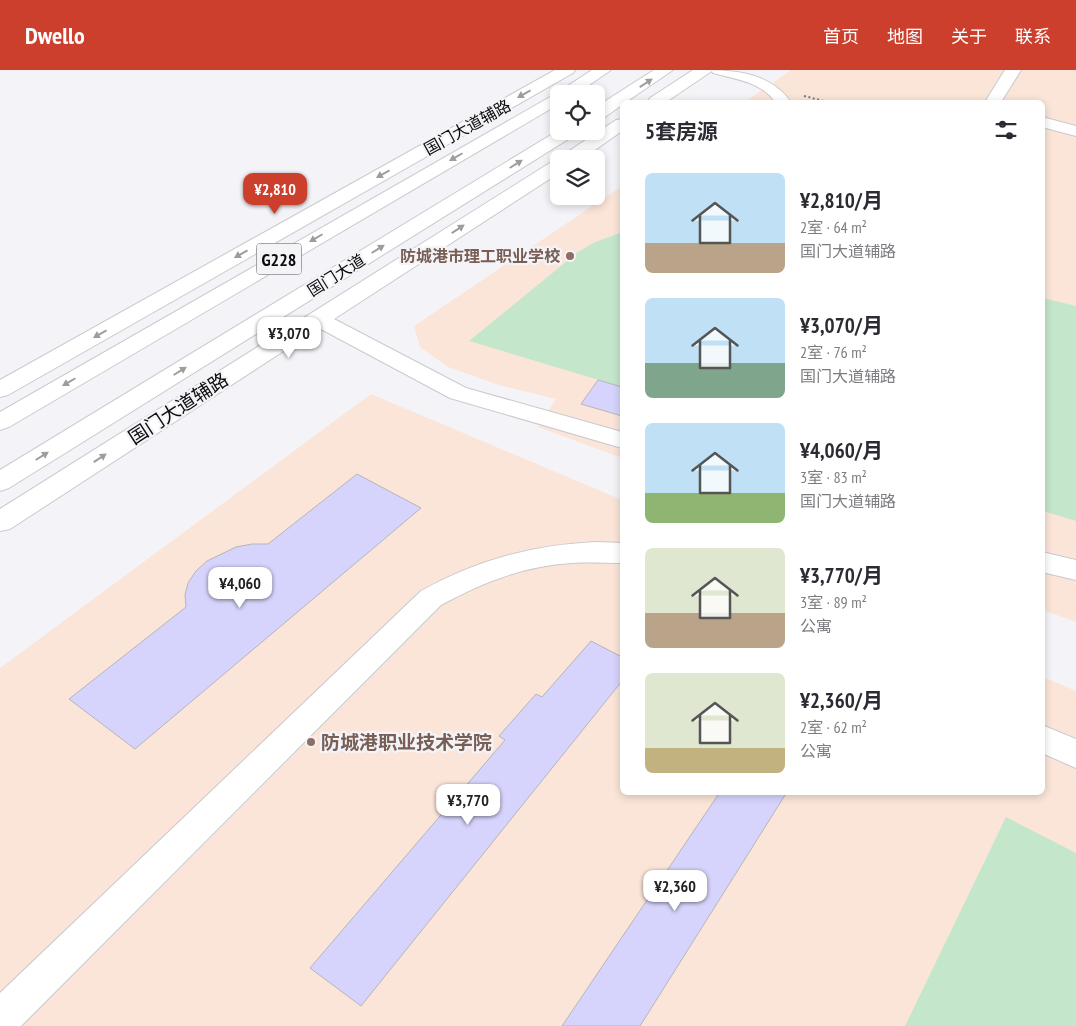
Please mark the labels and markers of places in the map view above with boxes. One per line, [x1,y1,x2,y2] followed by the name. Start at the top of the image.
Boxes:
[234,172,316,215] pin: ¥2,810
[400,246,561,266] place label: 防城港市理工职业学校
[564,250,576,262] marker: 防城港市理工职业学校
[248,316,330,359] pin: ¥3,070
[199,566,281,609] pin: ¥4,060
[321,730,492,754] place label: 防城港职业技术学院
[305,736,317,748] marker: 防城港职业技术学院
[427,784,509,826] pin: ¥3,770
[634,870,716,912] pin: ¥2,360

